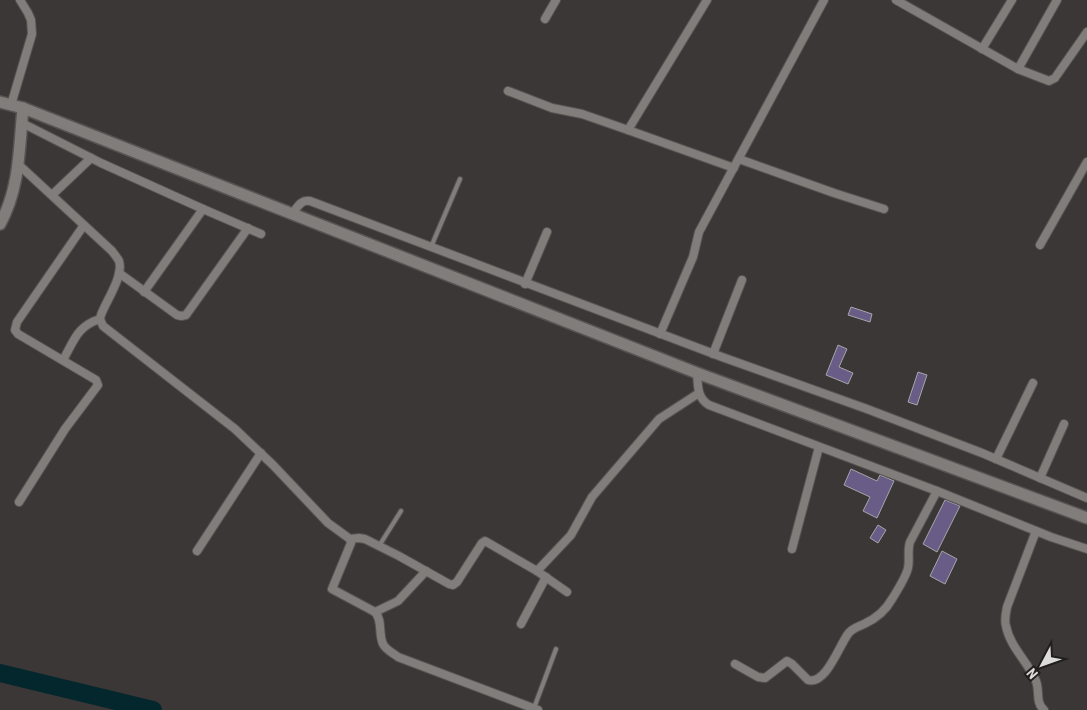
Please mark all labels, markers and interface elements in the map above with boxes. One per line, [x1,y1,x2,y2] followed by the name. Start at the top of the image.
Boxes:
[1017,640,1067,690] north arrow
[1023,665,1041,682] text: N

